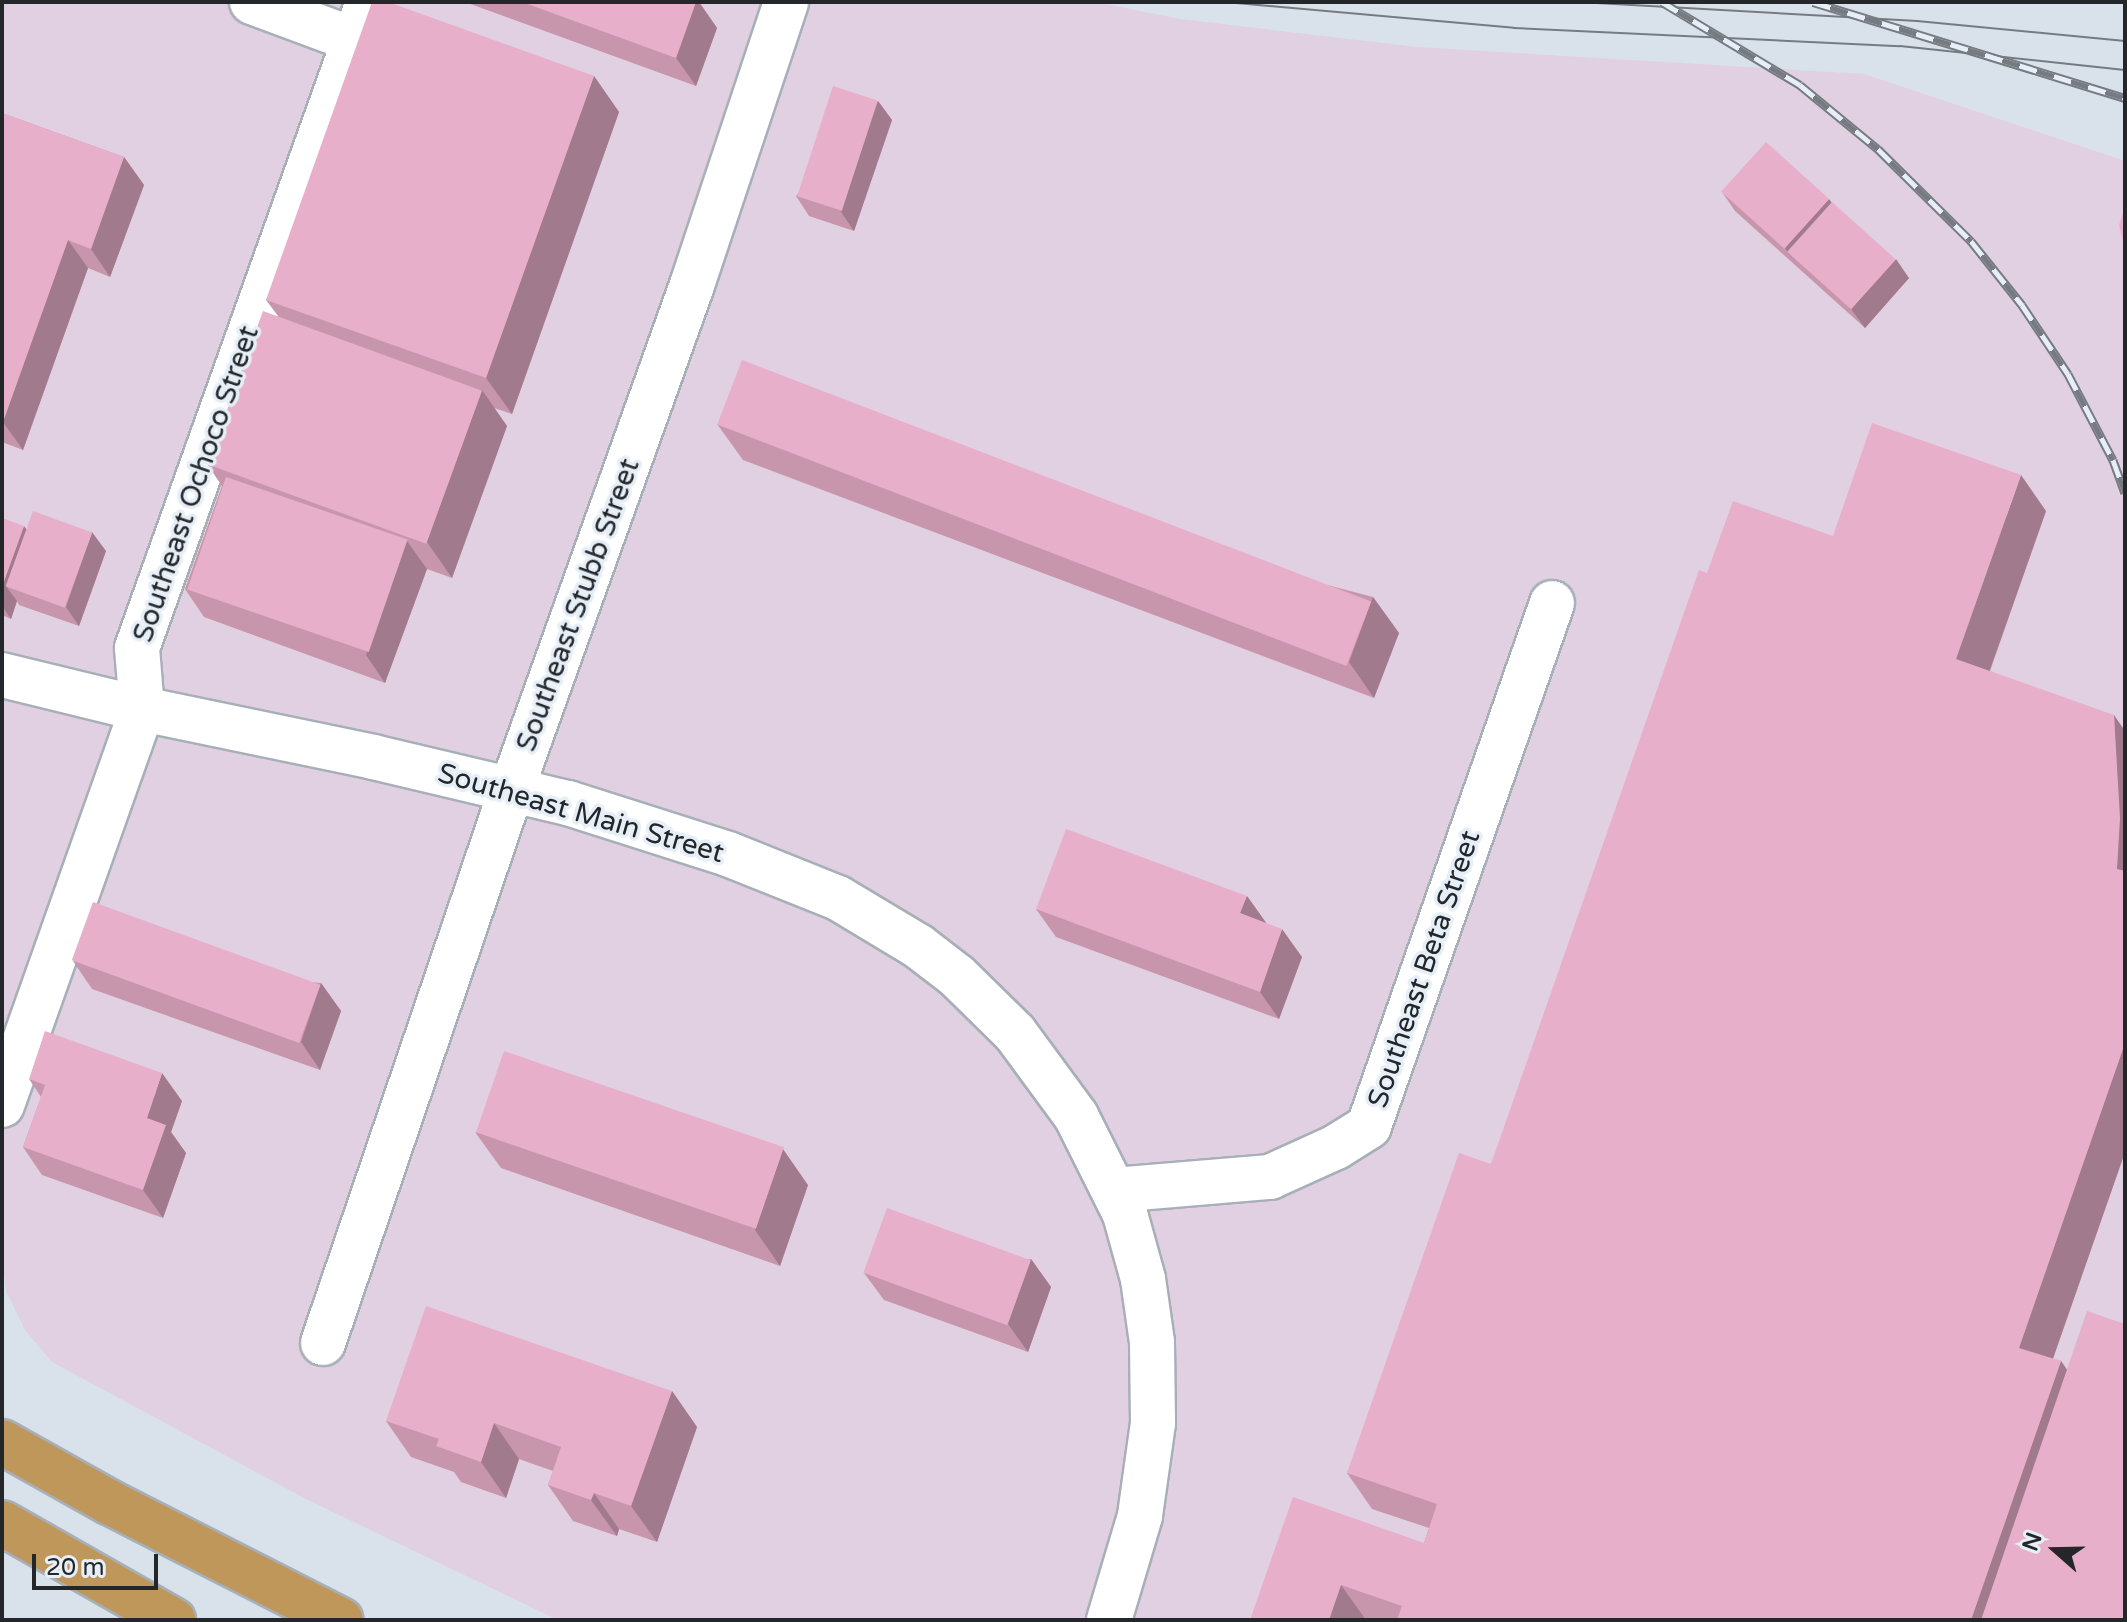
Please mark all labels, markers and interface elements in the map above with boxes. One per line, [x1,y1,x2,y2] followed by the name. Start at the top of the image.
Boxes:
[126,321,266,647] street label: Southeast Ochoco Street
[509,454,647,756] street label: Southeast Stubb Street
[434,756,728,870] street label: Southeast Main Street
[1361,826,1487,1112] street label: Southeast Beta Street
[2015,1510,2095,1590] north arrow
[2017,1529,2048,1555] text: N
[36,1538,162,1588] scale bar
[46,1553,104,1582] text: 20 m

